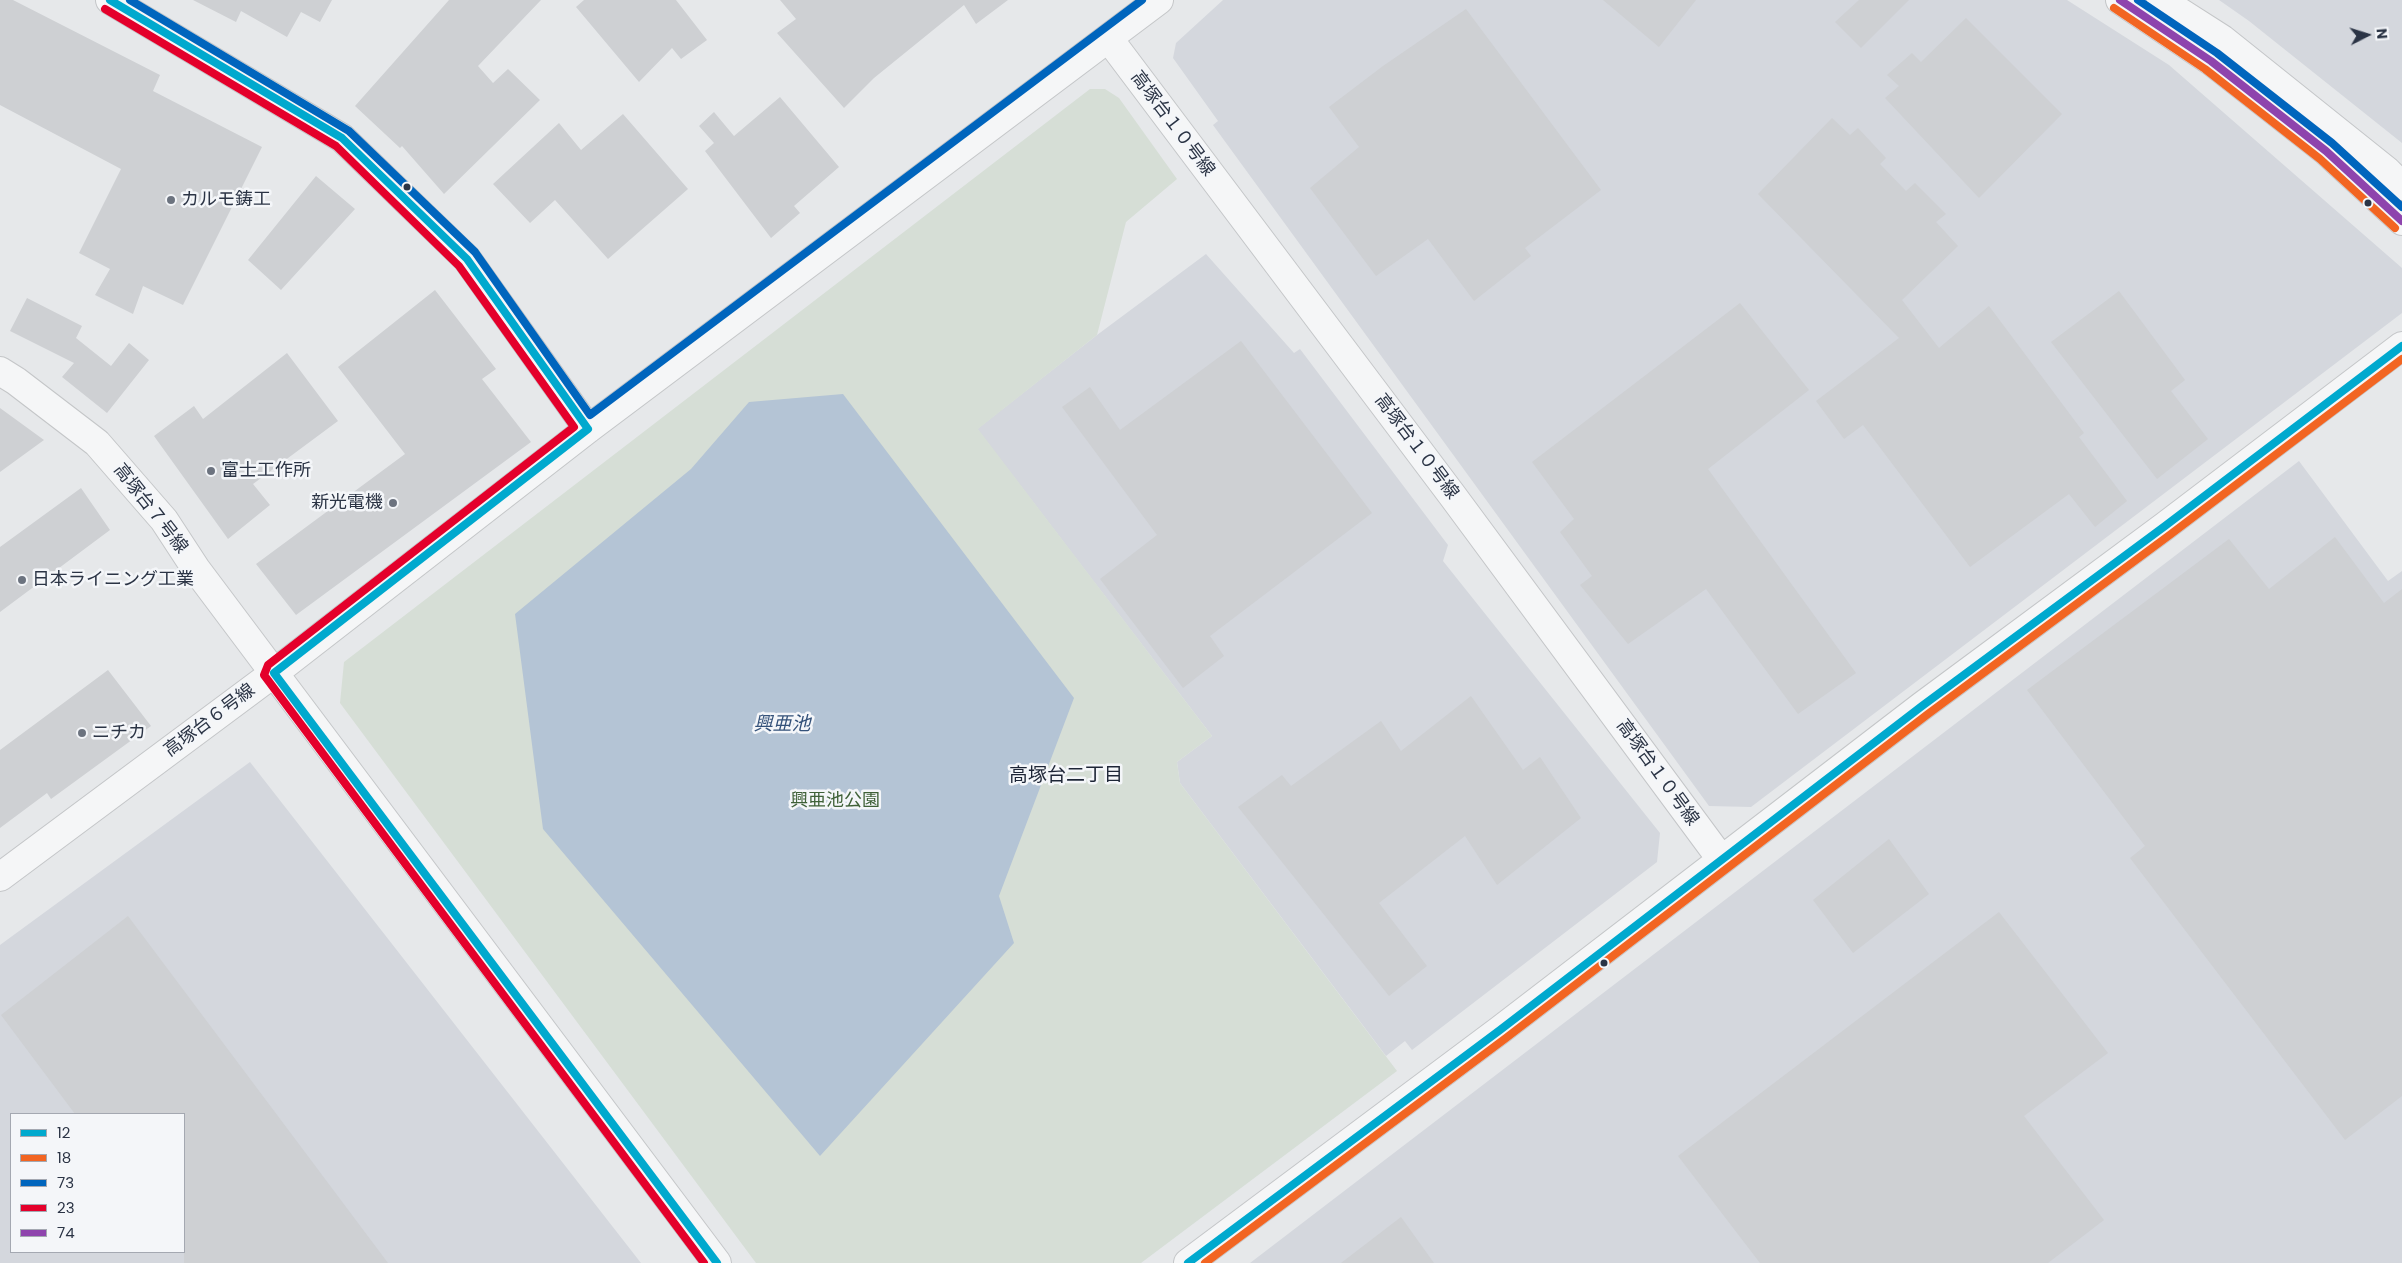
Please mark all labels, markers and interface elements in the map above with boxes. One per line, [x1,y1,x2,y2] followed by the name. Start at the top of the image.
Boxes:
[2342,10,2392,60] north arrow
[2372,28,2392,40] text: N
[1125,67,1219,181] street label: 高塚台１０号線
[402,182,412,192] unlabelled marker
[181,189,271,211] place label: カルモ鋳工
[165,194,177,206] marker: カルモ鋳工
[2363,198,2373,208] unlabelled marker
[1369,390,1463,504] street label: 高塚台１０号線
[108,460,192,558] street label: 高塚台７号線
[221,460,311,482] place label: 富士工作所
[205,465,217,477] marker: 富士工作所
[311,492,383,514] place label: 新光電機
[387,497,399,509] marker: 新光電機
[32,569,194,591] place label: 日本ライニング工業
[16,574,28,586] marker: 日本ライニング工業
[160,680,260,762] street label: 高塚台６号線
[754,714,810,736] water label: 興亜池
[1611,716,1703,830] street label: 高塚台１０号線
[92,722,146,744] place label: ニチカ
[76,727,88,739] marker: ニチカ
[1009,765,1123,787] district label: 高塚台二丁目
[790,790,880,812] park label: 興亜池公園
[1599,958,1609,968] unlabelled marker
[10,1113,185,1253] legend
[57,1122,70,1143] text: 12
[57,1147,71,1168] text: 18
[57,1172,74,1193] text: 73
[57,1197,74,1218] text: 23
[57,1222,75,1243] text: 74

